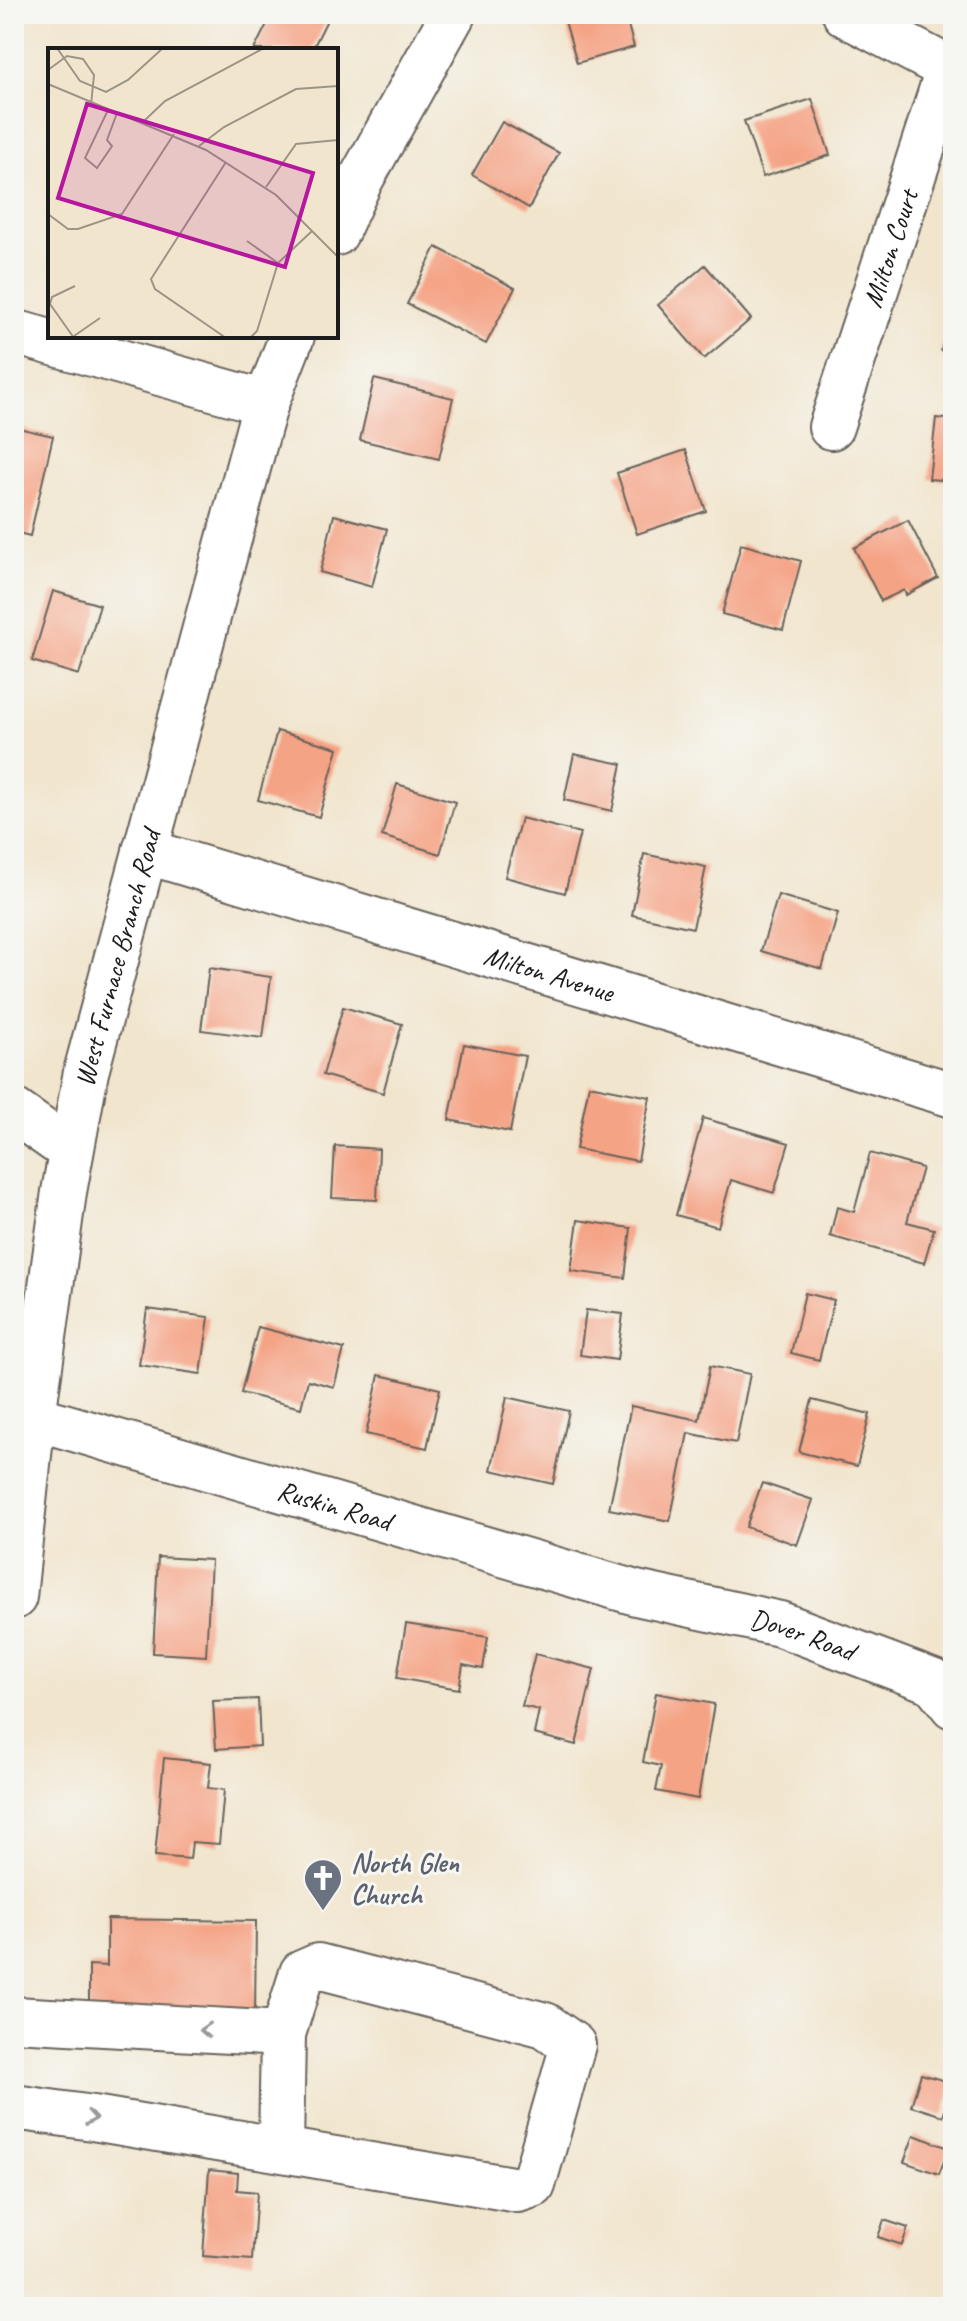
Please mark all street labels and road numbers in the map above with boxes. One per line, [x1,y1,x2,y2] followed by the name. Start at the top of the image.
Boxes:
[854,182,926,312] street label: Milton Court
[66,822,169,1089] street label: West Furnace Branch Road
[480,937,620,1010] street label: Milton Avenue
[273,1472,399,1539] street label: Ruskin Road
[747,1601,864,1670] street label: Dover Road

